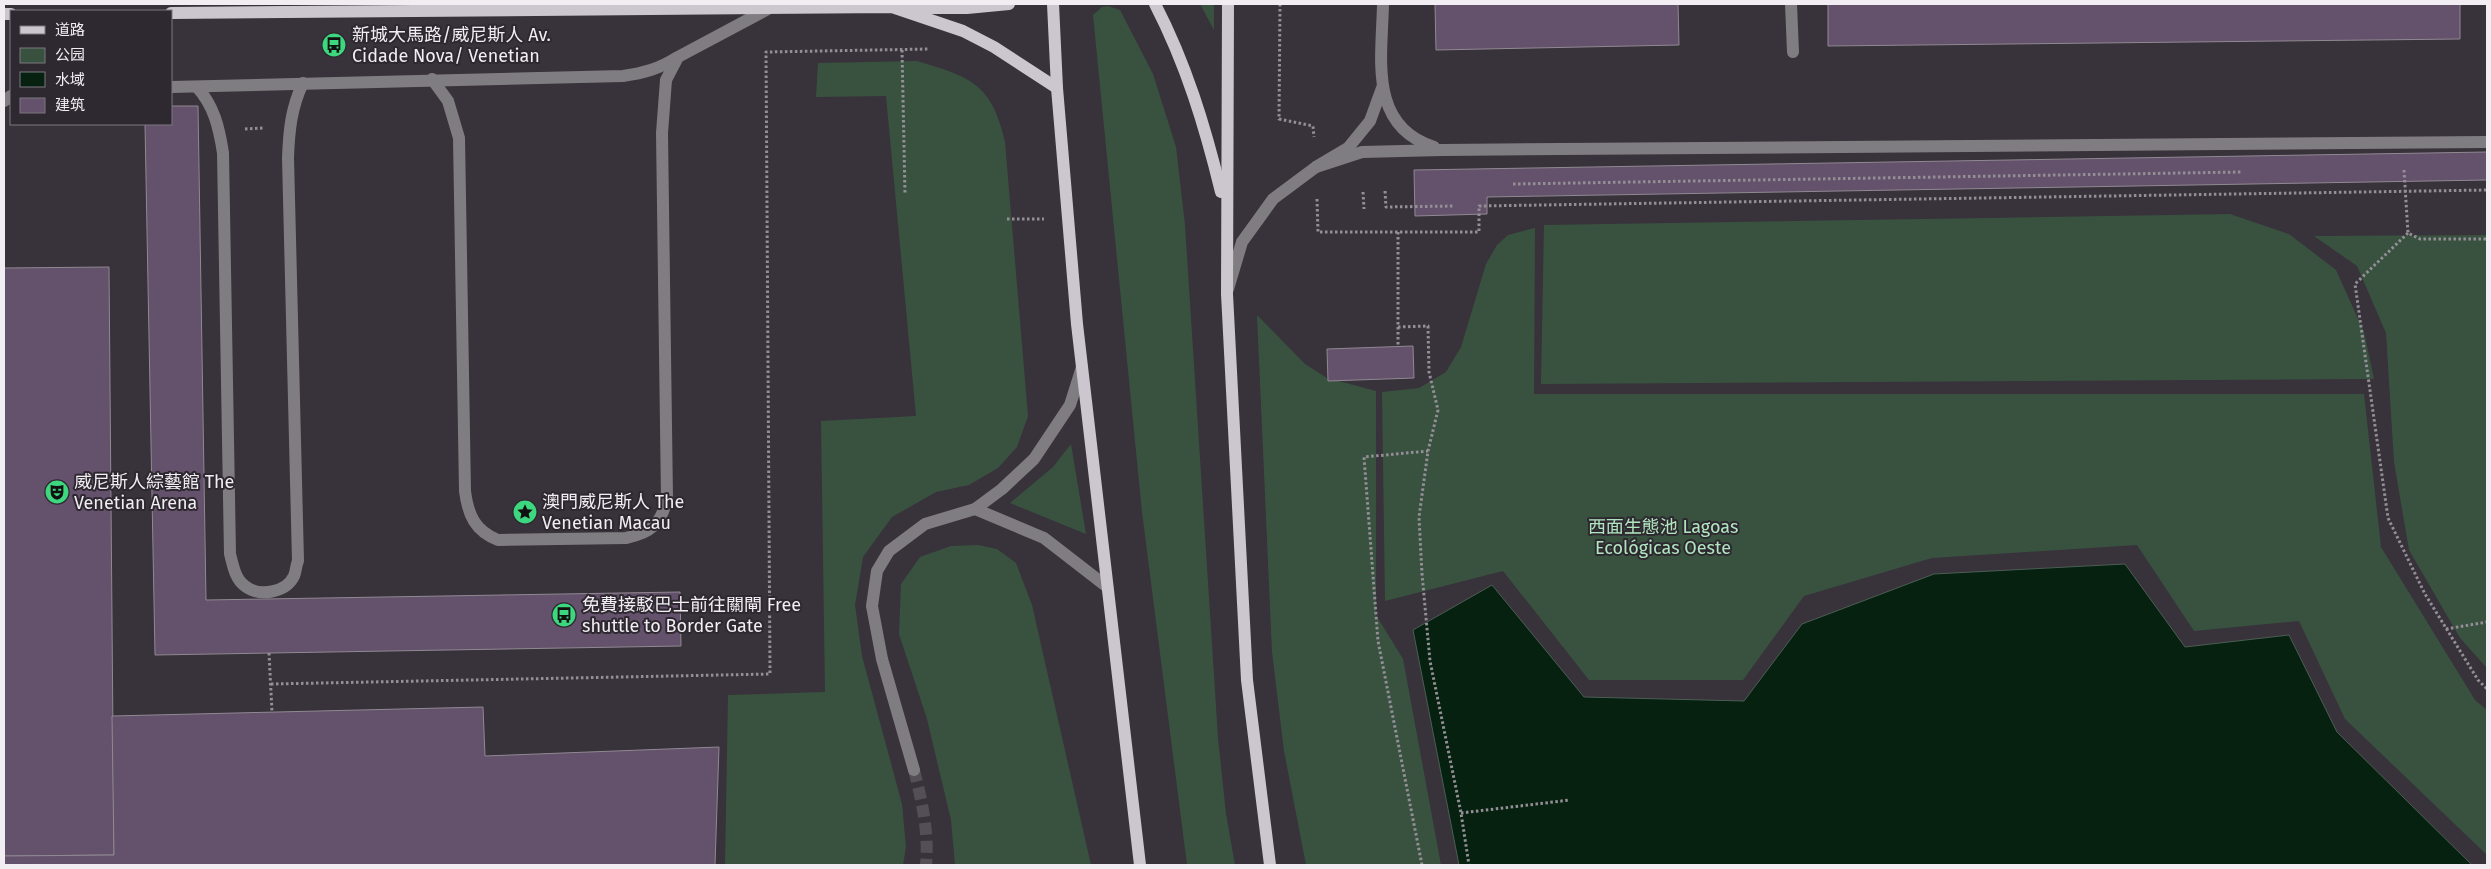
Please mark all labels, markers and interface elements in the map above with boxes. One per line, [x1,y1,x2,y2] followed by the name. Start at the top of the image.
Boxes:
[10,10,172,125] legend
[55,21,85,39] text: 道路
[352,24,551,67] place label: 新城大馬路/威尼斯人 Av. Cidade Nova/ Venetian
[321,32,347,58] bus stop icon: 新城大馬路/威尼斯人 Av. Cidade Nova/ Venetian
[55,46,85,64] text: 公园
[55,71,85,89] text: 水域
[55,96,85,114] text: 建筑
[74,471,234,514] place label: 威尼斯人綜藝館 The Venetian Arena
[44,479,70,505] theatre icon: 威尼斯人綜藝館 The Venetian Arena
[542,491,684,534] place label: 澳門威尼斯人 The Venetian Macau
[512,499,538,525] place icon: 澳門威尼斯人 The Venetian Macau
[1588,516,1738,559] park label: 西面生態池 Lagoas Ecológicas Oeste
[582,594,801,637] place label: 免費接駁巴士前往關閘 Free shuttle to Border Gate
[551,602,577,628] bus stop icon: 免費接駁巴士前往關閘 Free shuttle to Border Gate

